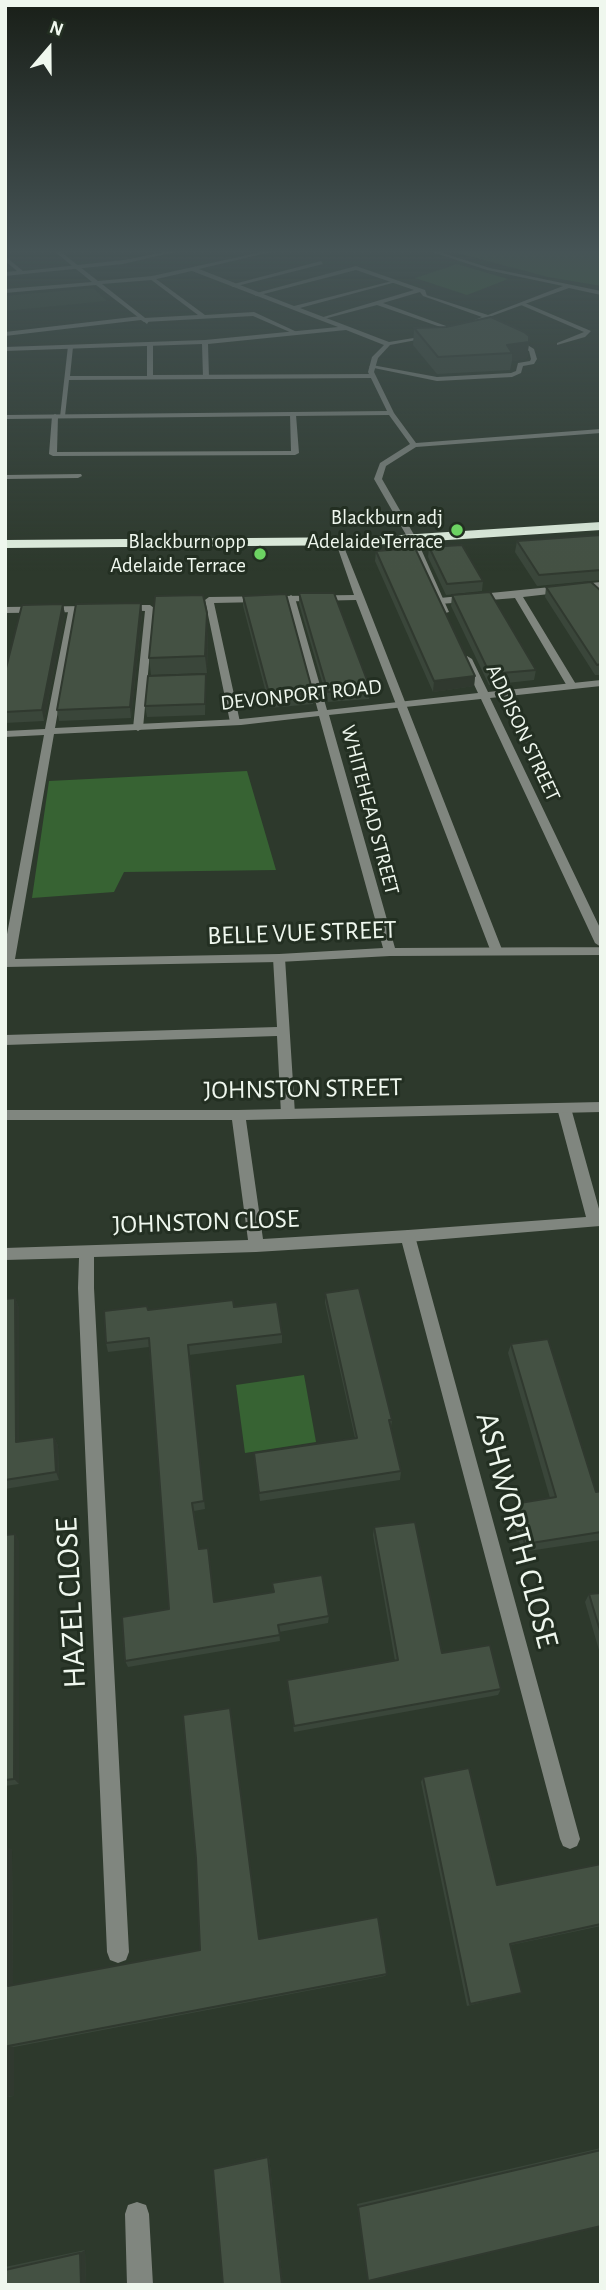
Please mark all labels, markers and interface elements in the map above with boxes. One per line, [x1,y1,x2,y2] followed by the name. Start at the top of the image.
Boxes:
[14,14,84,84] north arrow
[47,18,66,40] text: N
[307,505,443,555] place label: Blackburn adj Adelaide Terrace
[449,522,465,538] marker: Blackburn adj Adelaide Terrace
[110,529,246,579] place label: Blackburn opp Adelaide Terrace
[252,546,268,562] marker: Blackburn opp Adelaide Terrace
[480,661,566,805] street label: ADDISON STREET
[219,674,383,716] street label: DEVONPORT ROAD
[335,722,405,898] street label: WHITEHEAD STREET
[207,914,397,952] street label: BELLE VUE STREET
[203,1072,403,1106] street label: JOHNSTON STREET
[112,1203,300,1241] street label: JOHNSTON CLOSE
[467,1408,567,1652] street label: ASHWORTH CLOSE
[47,1517,95,1689] street label: HAZEL CLOSE

